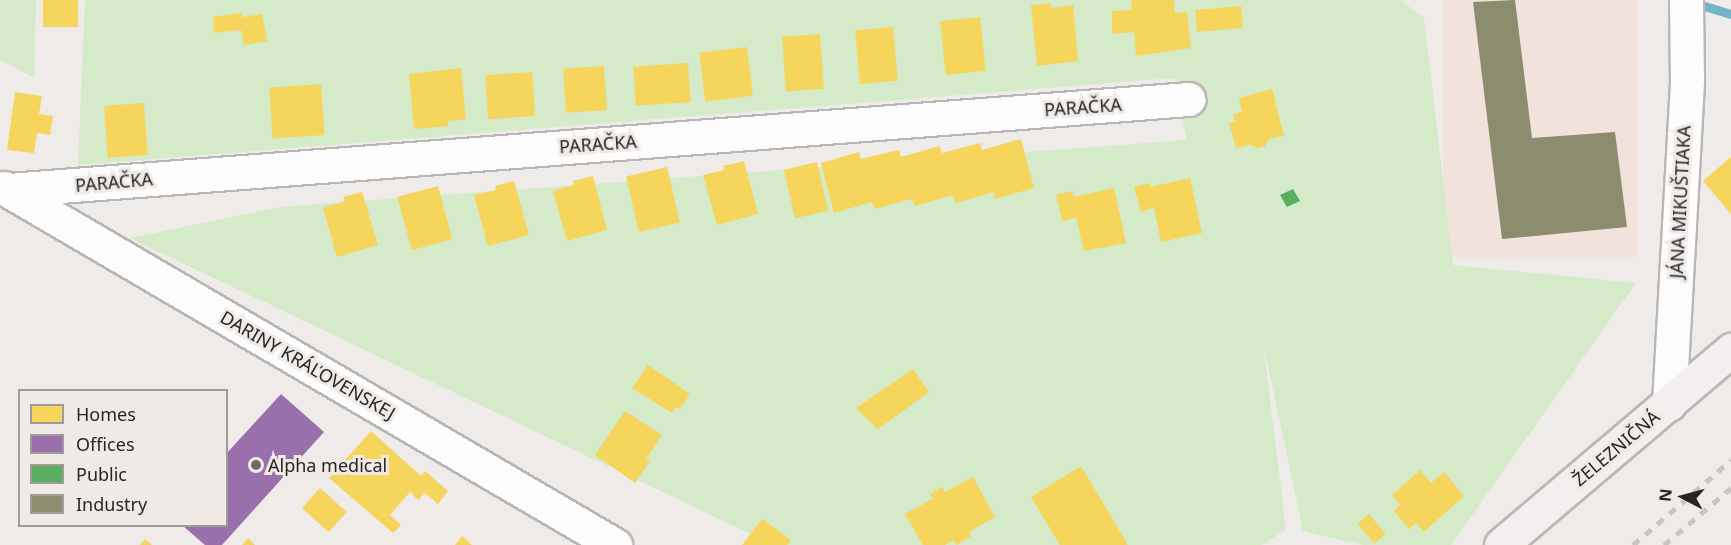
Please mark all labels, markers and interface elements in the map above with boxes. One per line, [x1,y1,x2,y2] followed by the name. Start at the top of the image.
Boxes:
[1043,94,1123,120] street label: PARAČKA
[1665,125,1695,279] street label: JÁNA MIKUŠTIAKA
[558,131,638,157] street label: PARAČKA
[74,168,154,196] street label: PARAČKA
[217,306,399,424] street label: DARINY KRÁĽOVENSKEJ
[18,389,228,527] legend
[76,402,136,426] text: Homes
[1568,406,1664,490] street label: ŽELEZNIČNÁ
[76,432,135,456] text: Offices
[268,454,387,476] place label: Alpha medical
[249,458,263,472] marker: Alpha medical
[76,462,127,486] text: Public
[1653,467,1713,527] north arrow
[1653,488,1677,503] text: N
[76,492,147,516] text: Industry

